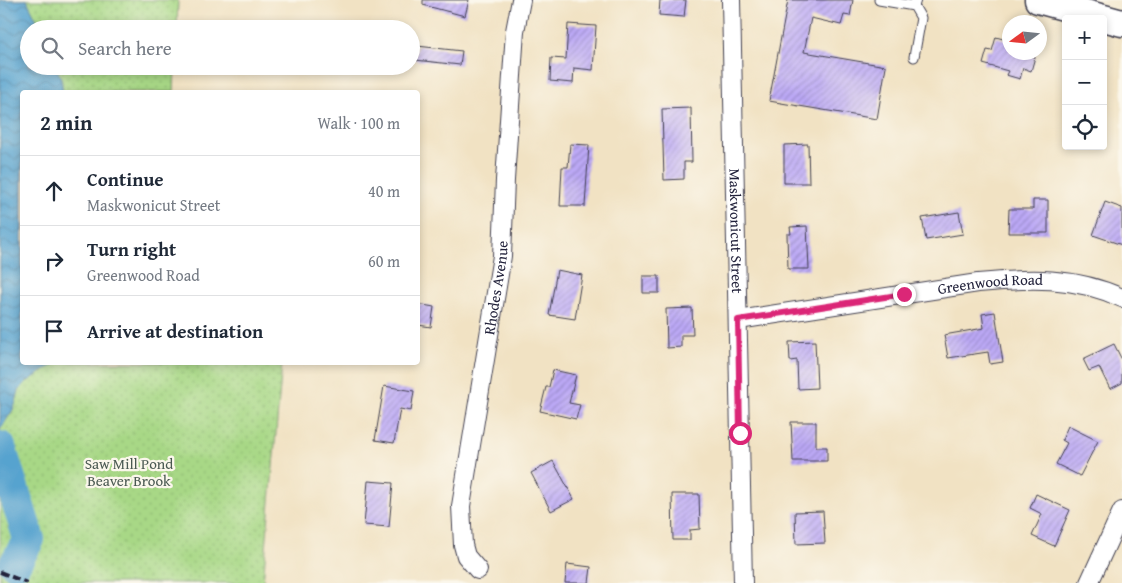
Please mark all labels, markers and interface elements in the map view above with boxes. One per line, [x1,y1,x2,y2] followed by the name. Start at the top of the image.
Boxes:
[1002,15,1047,60] north arrow
[1062,15,1107,150] map controls
[1062,15,1107,60] button: +
[20,20,420,75] search box
[38,34,66,62] icon: search
[78,34,172,62] text: Search here
[1062,60,1107,105] button: −
[1062,105,1107,150] button: locate
[40,107,92,138] text: 2 min
[317,111,400,135] text: Walk · 100 m
[87,165,164,193] text: Continue
[724,168,748,294] street label: Maskwonicut Street
[40,177,68,205] icon: ahead
[368,179,400,203] text: 40 m
[87,193,220,217] text: Maskwonicut Street
[87,235,176,263] text: Turn right
[478,240,513,336] street label: Rhodes Avenue
[40,247,68,275] icon: right
[368,249,400,273] text: 60 m
[87,263,200,287] text: Greenwood Road
[936,269,1043,299] street label: Greenwood Road
[893,283,916,306] route end
[40,317,68,345] icon: arrive
[87,317,263,345] text: Arrive at destination
[729,422,752,445] route start
[85,453,173,491] park label: Saw Mill Pond Beaver Brook

